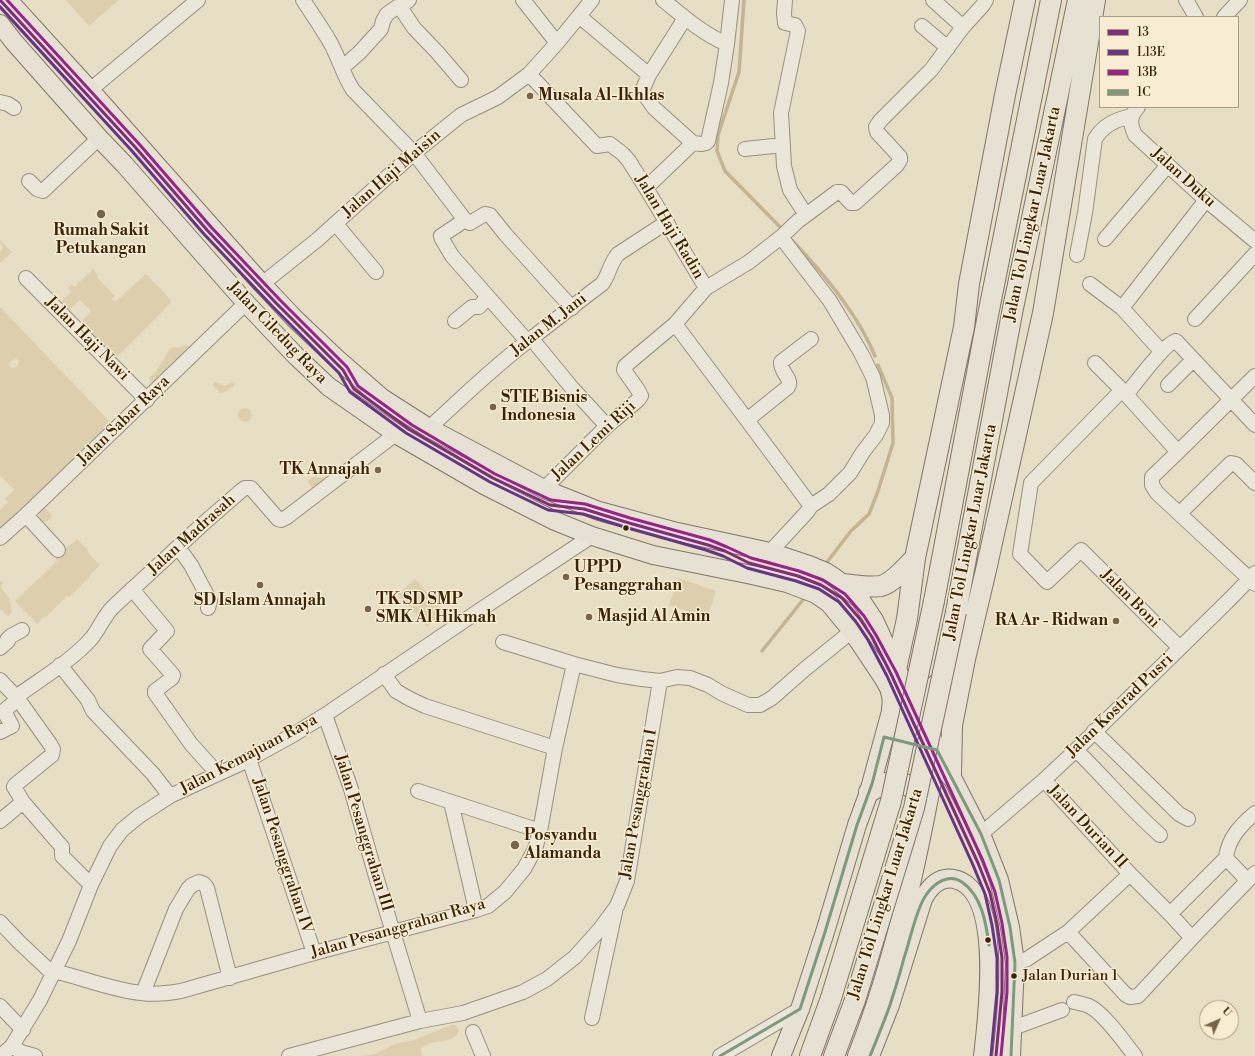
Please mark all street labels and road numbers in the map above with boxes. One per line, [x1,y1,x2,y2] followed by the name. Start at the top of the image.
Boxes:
[1001,105,1065,323] street label: Jalan Tol Lingkar Luar Jakarta
[339,126,445,222] street label: Jalan Haji Maisin
[1147,144,1219,212] street label: Jalan Duku
[630,171,708,283] street label: Jalan Haji Radin
[223,278,331,388] street label: Jalan Ciledug Raya
[507,289,591,361] street label: Jalan M. Jani
[41,293,133,385] street label: Jalan Haji Nawi
[74,372,174,470] street label: Jalan Sabar Raya
[548,397,640,485] street label: Jalan Lemi Riji
[941,422,1001,642] street label: Jalan Tol Lingkar Luar Jakarta
[144,491,240,579] street label: Jalan Madrasah
[1096,565,1164,633] street label: Jalan Boni
[1063,650,1177,762] street label: Jalan Kostrad Pusri
[177,711,321,799] street label: Jalan Kemajuan Raya
[616,728,662,880] street label: Jalan Pesanggrahan I
[330,752,396,914] street label: Jalan Pesanggrahan III
[248,776,316,936] street label: Jalan Pesanggrahan IV
[1043,781,1131,873] street label: Jalan Durian II
[845,786,927,1002] street label: Jalan Tol Lingkar Luar Jakarta
[308,895,488,963] street label: Jalan Pesanggrahan Raya

